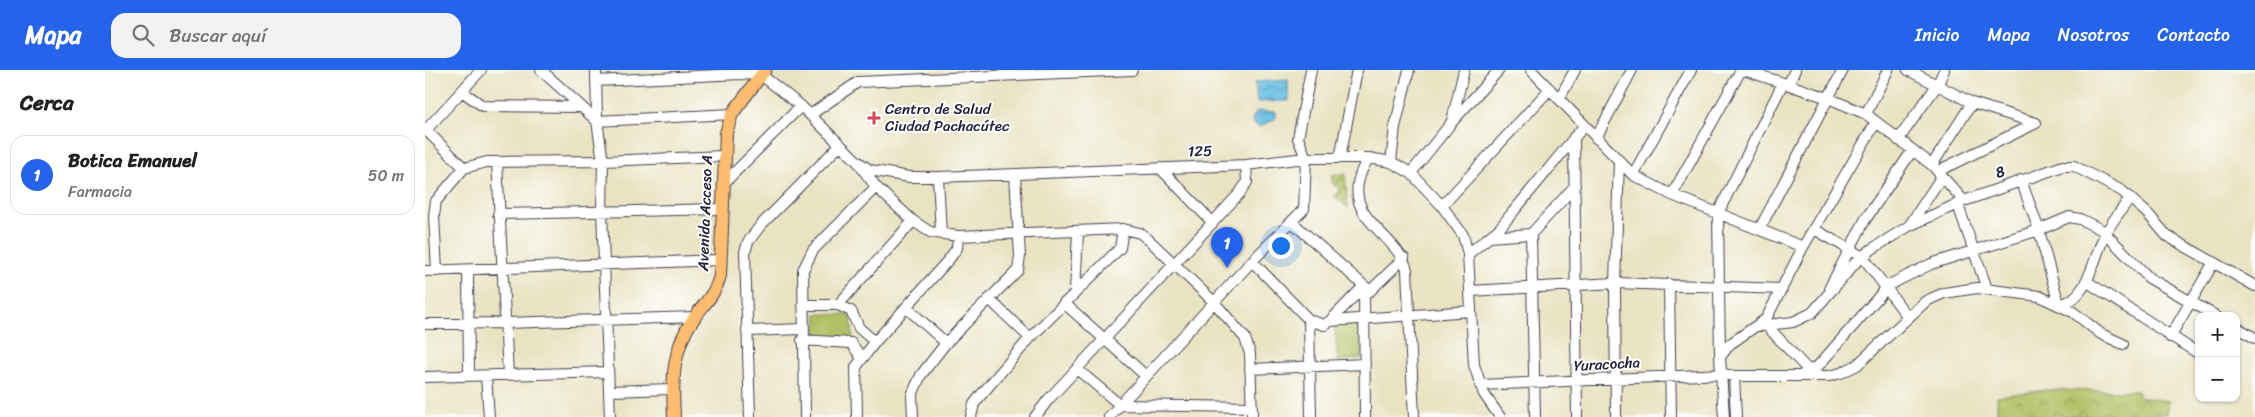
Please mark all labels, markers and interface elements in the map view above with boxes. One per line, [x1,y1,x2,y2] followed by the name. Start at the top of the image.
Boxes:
[111,13,461,58] search box
[25,14,81,56] text: Mapa
[169,19,266,52] text: Buscar aquí
[1915,19,1960,51] text: Inicio
[1988,19,2030,51] text: Mapa
[2058,19,2129,51] text: Nosotros
[2157,19,2230,51] text: Contacto
[129,21,157,49] icon: search
[20,84,74,122] text: Cerca
[885,96,1010,139] place label: Centro de Salud Ciudad Pachacútec
[867,111,881,125] marker: Centro de Salud Ciudad Pachacútec
[1187,138,1213,164] street label: 125
[68,144,197,177] text: Botica Emanuel
[690,155,720,272] street label: Avenida Acceso A
[1991,158,2009,186] street label: 8
[34,161,40,190] text: 1
[368,161,404,190] text: 50 m
[68,177,132,206] text: Farmacia
[1211,227,1243,268] pin: 1
[1268,233,1294,259] your location
[2195,312,2240,402] map controls
[2195,312,2240,357] button: +
[1573,349,1641,379] street label: Yuracocha
[2195,357,2240,402] button: −

